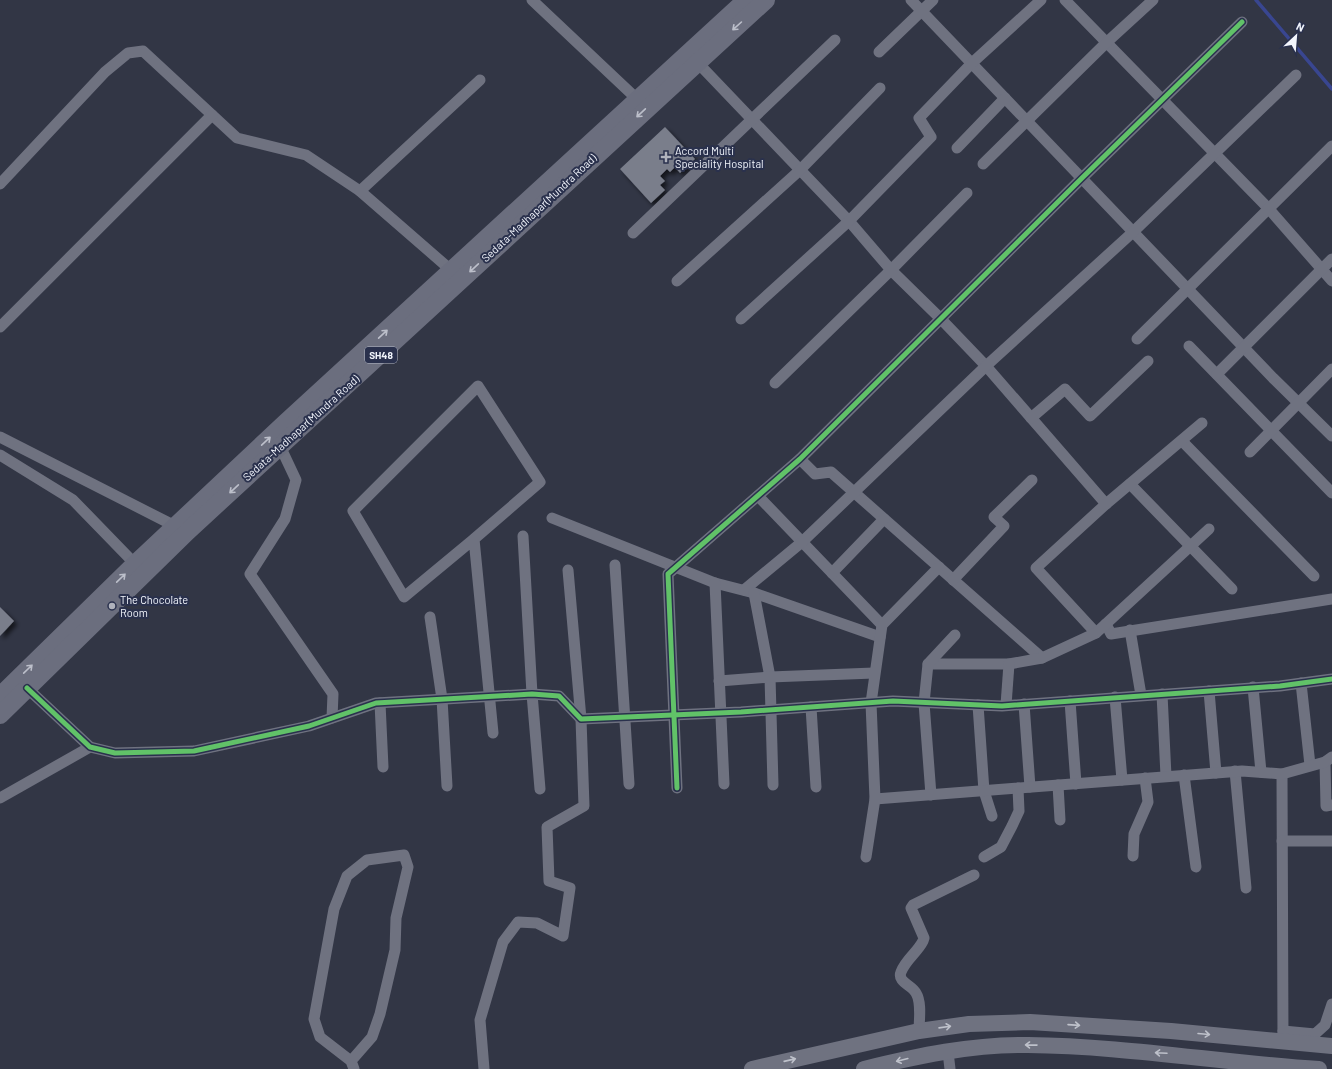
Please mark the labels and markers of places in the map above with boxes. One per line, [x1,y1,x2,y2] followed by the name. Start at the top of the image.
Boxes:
[675,144,764,170] place label: Accord Multi Speciality Hospital
[660,151,672,163] marker: Accord Multi Speciality Hospital
[120,593,188,619] place label: The Chocolate Room
[107,601,117,611] marker: The Chocolate Room

